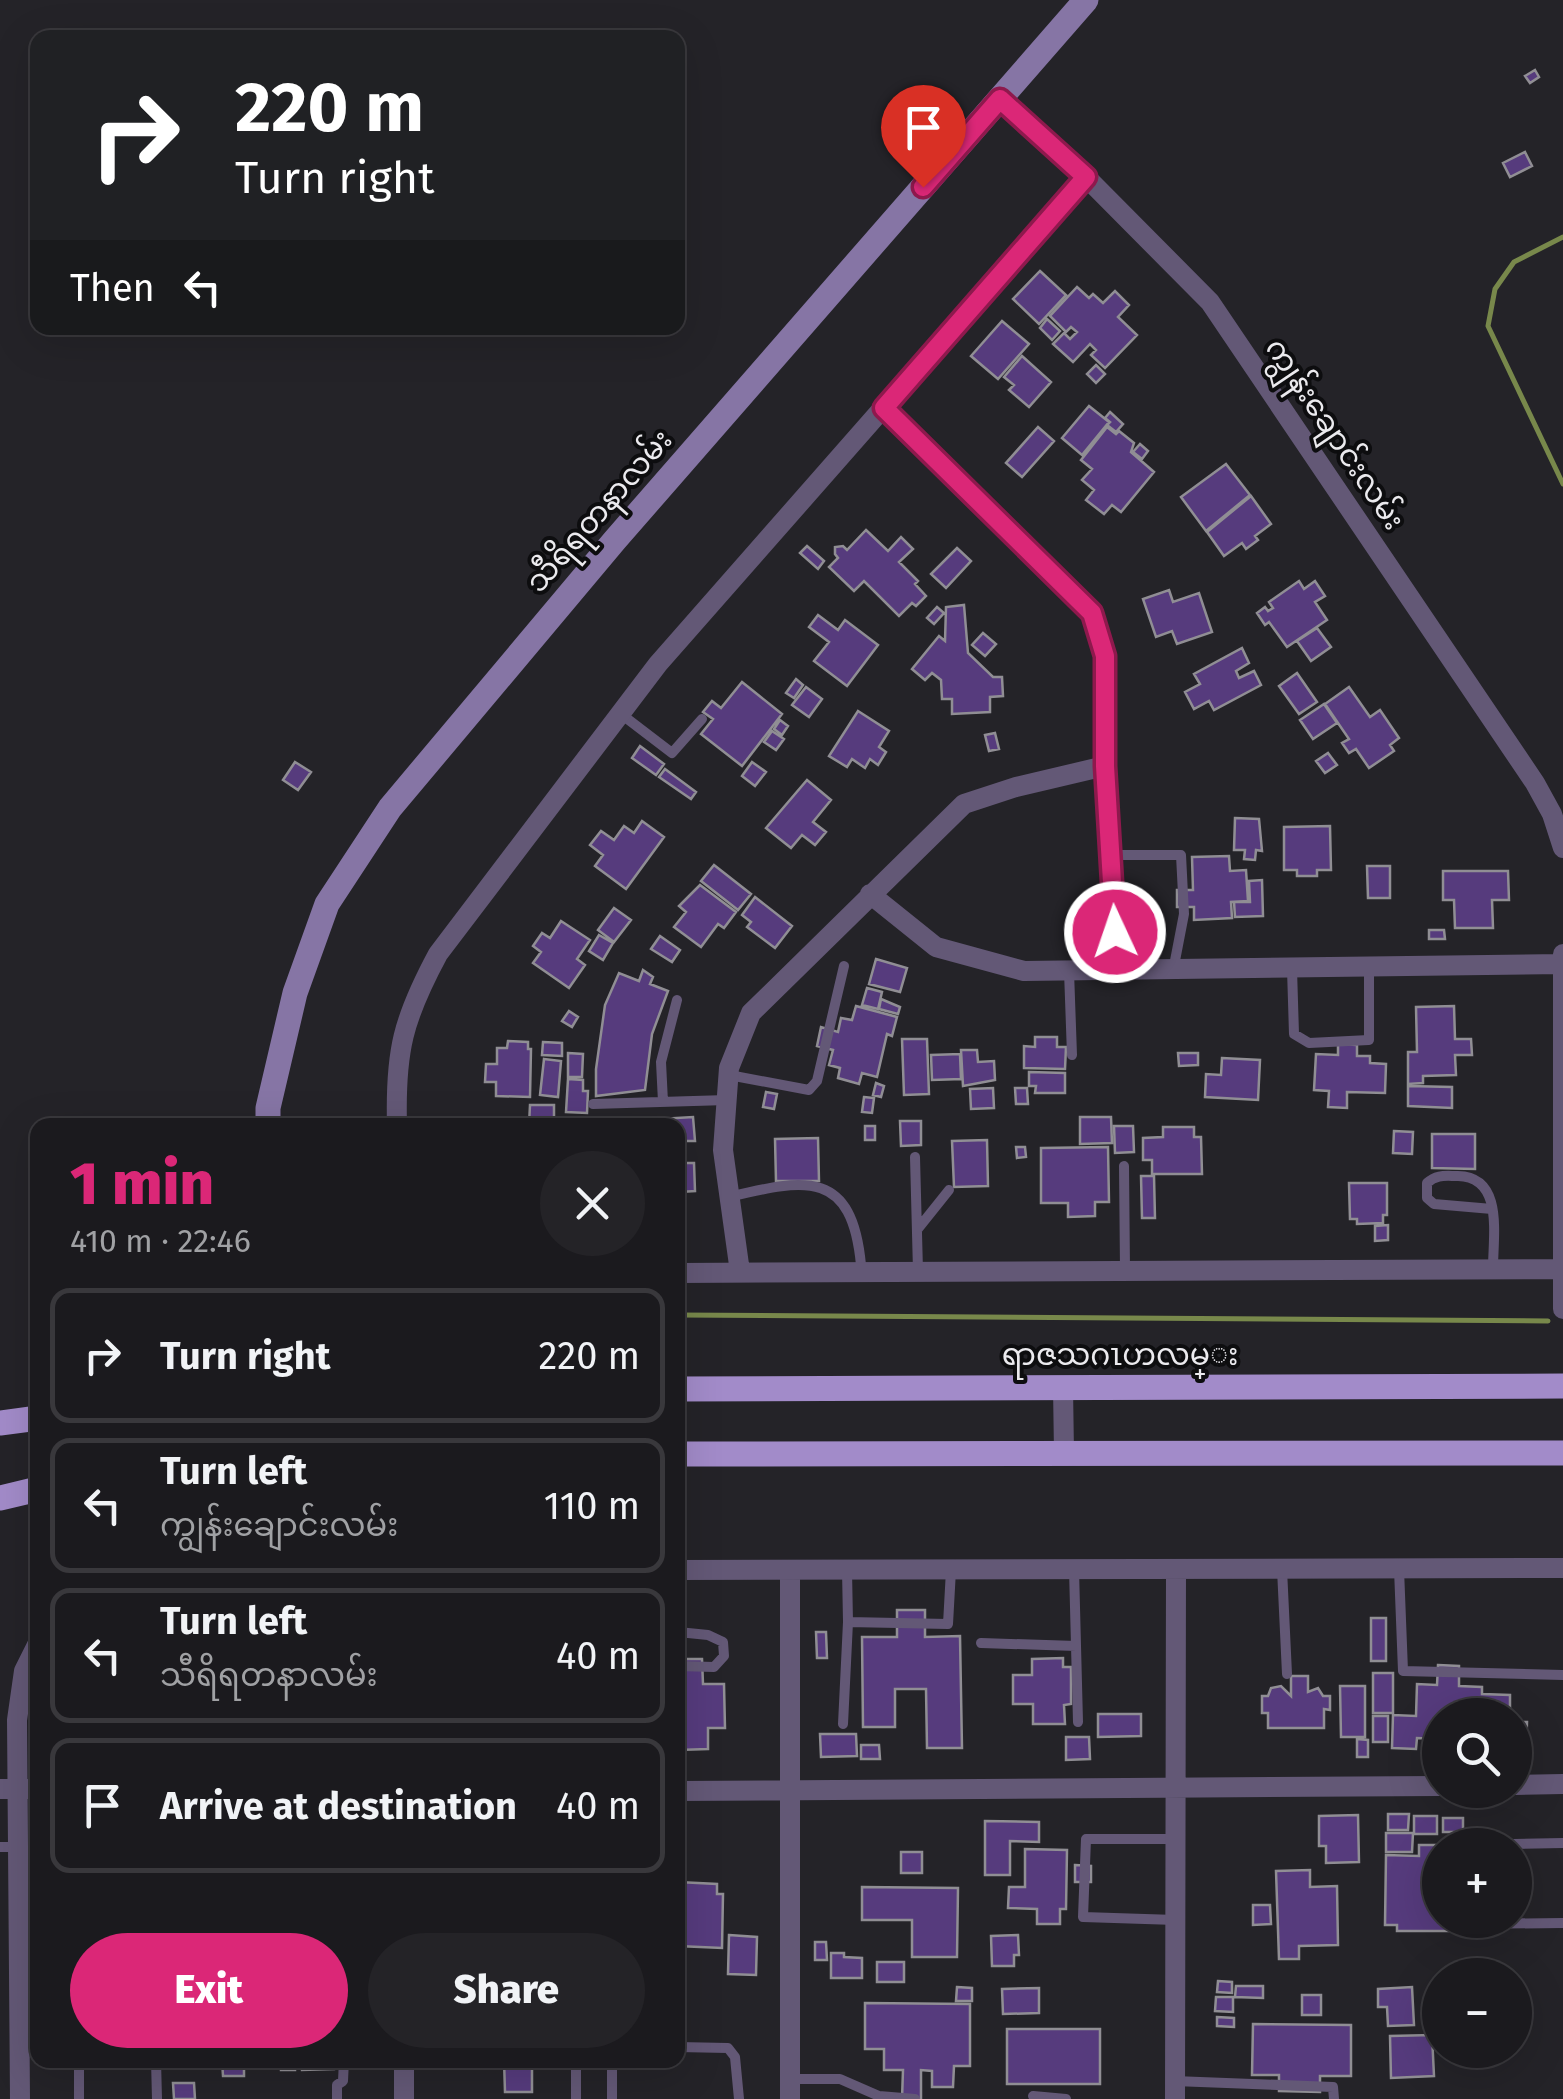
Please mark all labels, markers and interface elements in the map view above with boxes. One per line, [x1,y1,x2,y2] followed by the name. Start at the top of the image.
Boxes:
[235,66,424,150] text: 220 m
[70,70,200,200] icon: right
[881,85,966,188] pin
[896,100,951,155] icon: arrive
[235,151,434,205] text: Turn right
[175,260,230,315] icon: left
[70,265,155,311] text: Then
[1249,329,1416,542] street label: ကျွန်းချောင်းလမ်း
[515,420,685,604] street label: သီရိရတနာလမ်း
[1063,880,1167,984] position arrow
[70,1148,214,1220] text: 1 min
[540,1151,645,1256] button: close
[70,1222,251,1260] text: 410 m · 22:46
[75,1328,130,1383] icon: right
[160,1333,330,1379] text: Turn right
[539,1333,640,1379] text: 220 m
[1002,1337,1238,1380] street label: ရာဇသဂၤဟလမ္း
[160,1448,307,1494] text: Turn left
[75,1478,130,1533] icon: left
[544,1483,640,1529] text: 110 m
[160,1506,398,1544] text: ကျွန်းချောင်းလမ်း
[160,1598,307,1644] text: Turn left
[75,1628,130,1683] icon: left
[556,1633,640,1679] text: 40 m
[160,1656,378,1694] text: သီရိရတနာလမ်း
[1422,1698,1532,2068] map controls
[1422,1698,1532,1808] button: search
[75,1778,130,1833] icon: arrive
[160,1783,517,1829] text: Arrive at destination
[556,1783,640,1829] text: 40 m
[1422,1828,1532,1938] button: +
[70,1933,348,2048] button: Exit
[368,1933,645,2048] button: Share
[1422,1958,1532,2068] button: −

